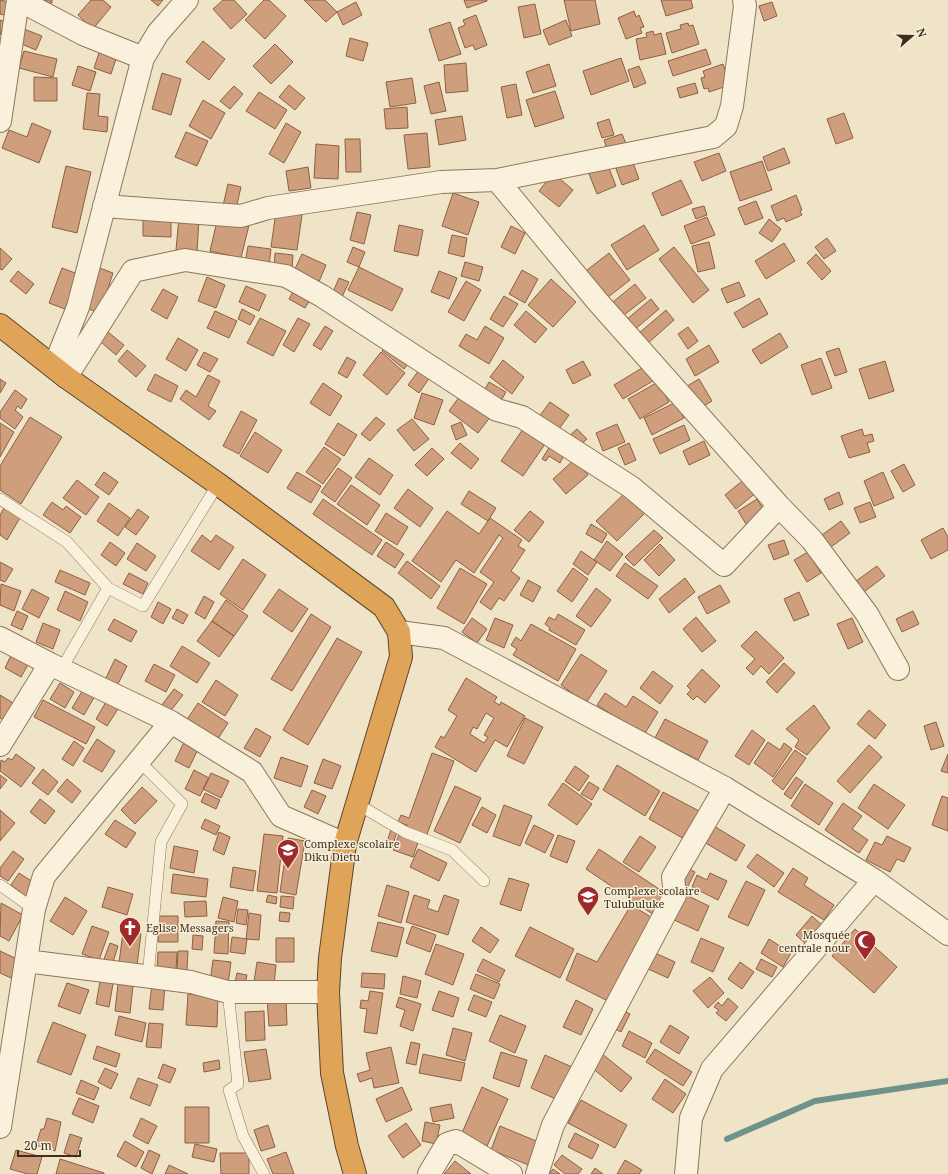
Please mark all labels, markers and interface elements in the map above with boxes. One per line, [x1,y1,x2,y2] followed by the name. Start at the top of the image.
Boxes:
[892,16,932,56] north arrow
[913,26,931,39] text: N
[304,836,400,864] place label: Complexe scolaire Diku Dietu
[275,837,301,870] school or university icon: Complexe scolaire Diku Dietu
[604,883,700,911] place label: Complexe scolaire Tulubuluke
[575,884,601,917] school or university icon: Complexe scolaire Tulubuluke
[117,915,143,948] church icon: Eglise Messagers
[146,920,234,935] place label: Eglise Messagers
[779,927,851,955] place label: Mosquée centrale nour
[852,928,878,961] mosque icon: Mosquée centrale nour
[18,1132,80,1158] scale bar
[24,1137,52,1154] text: 20 m

